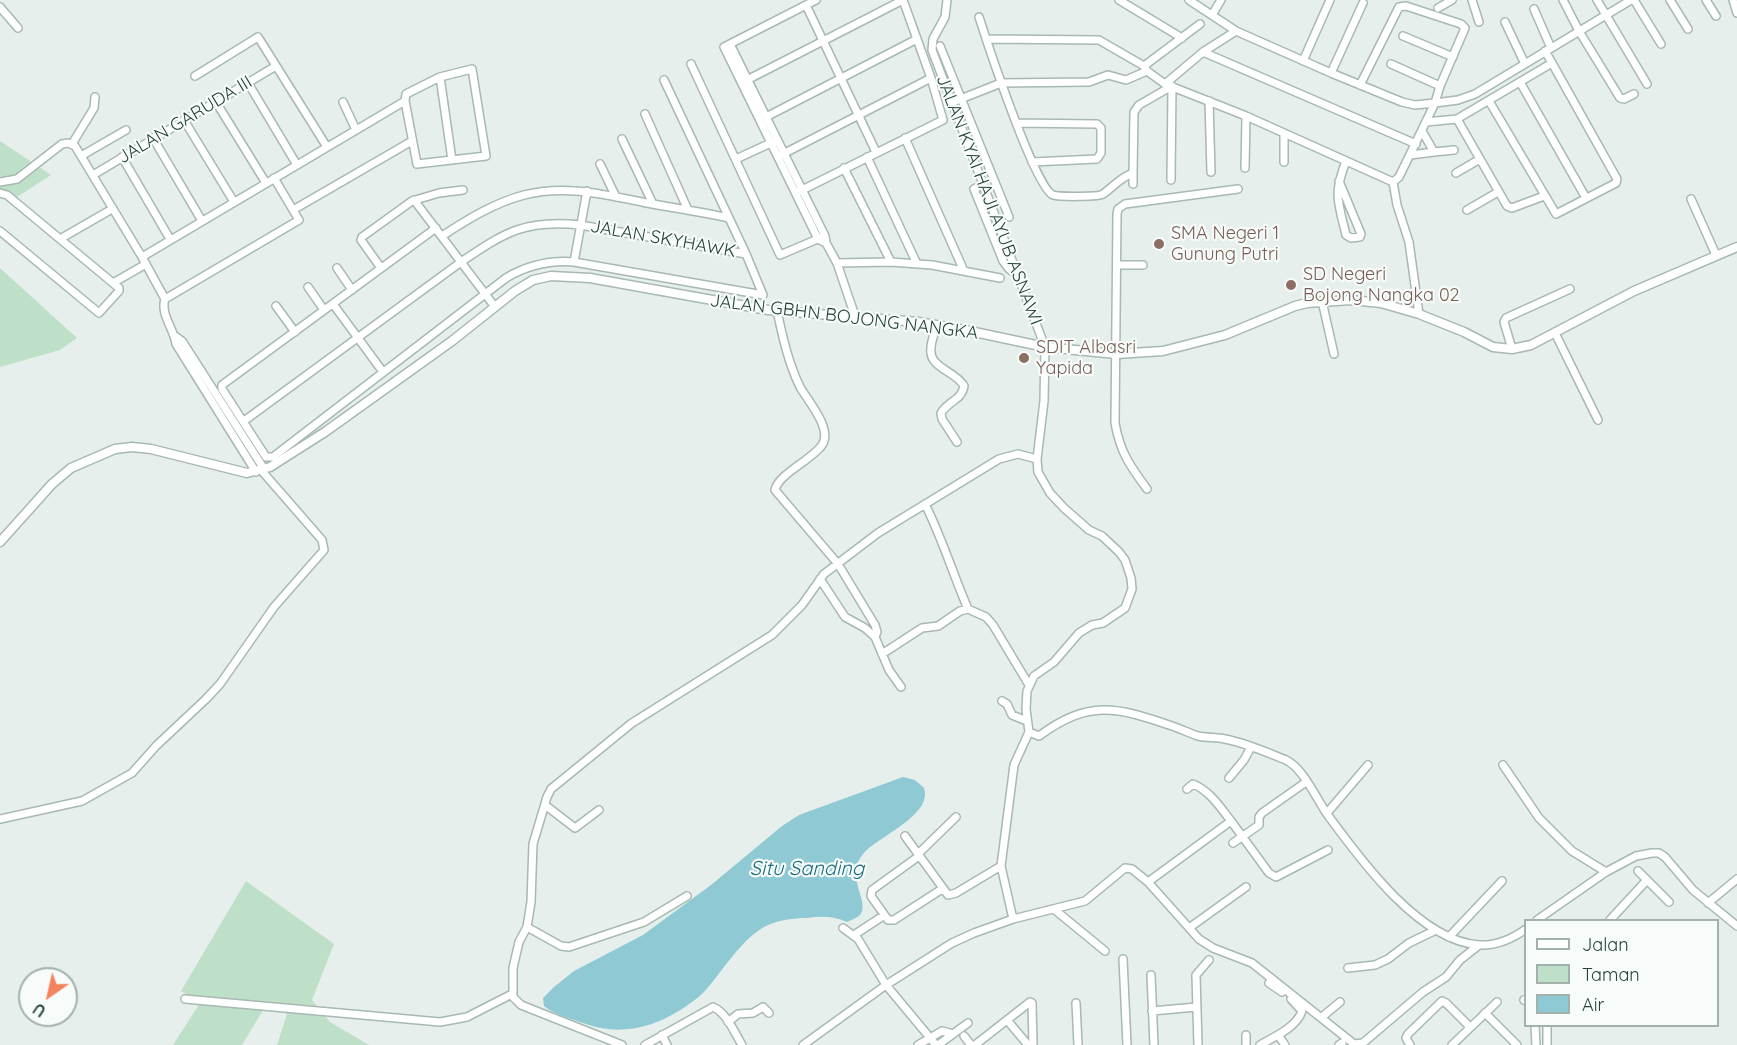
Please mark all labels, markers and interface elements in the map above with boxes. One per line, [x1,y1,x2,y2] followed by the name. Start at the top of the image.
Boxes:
[114,71,256,169] street label: JALAN GARUDA III
[931,72,1047,328] street label: JALAN KYAI HAJI AYUB ASNAWI
[589,216,737,262] street label: JALAN SKYHAWK
[1171,223,1279,266] place label: SMA Negeri 1 Gunung Putri
[1152,237,1166,251] marker: SMA Negeri 1 Gunung Putri
[1303,264,1460,306] place label: SD Negeri Bojong Nangka 02
[1284,278,1298,292] marker: SD Negeri Bojong Nangka 02
[709,290,979,344] street label: JALAN GBHN BOJONG NANGKA
[1036,337,1136,380] place label: SDIT Albasri Yapida
[1017,351,1031,365] marker: SDIT Albasri Yapida
[750,857,864,881] water label: Situ Sanding
[1524,919,1719,1027] legend
[1582,933,1629,956] text: Jalan
[1582,963,1640,986] text: Taman
[18,967,78,1027] north arrow
[1582,993,1604,1016] text: Air
[29,999,49,1022] text: U

